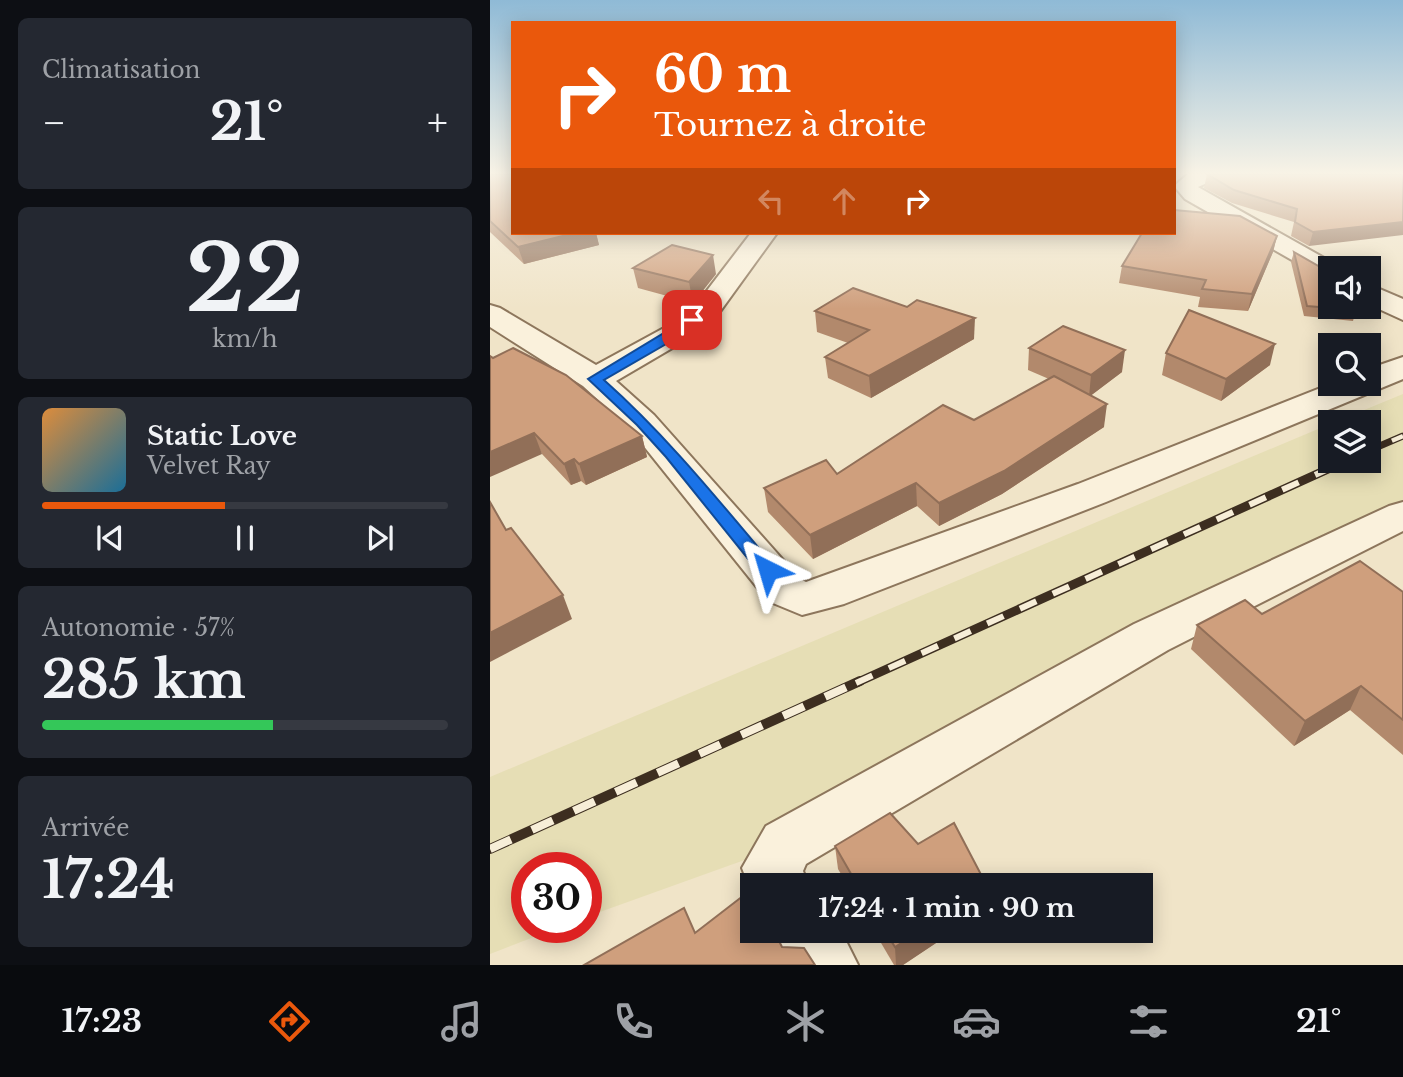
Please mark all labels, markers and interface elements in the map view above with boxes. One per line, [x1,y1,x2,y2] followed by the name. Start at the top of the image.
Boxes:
[654,44,791,105] text: 60 m
[539,49,630,140] icon: right
[42,56,200,84] text: Climatisation
[210,90,284,154] text: 21°
[42,99,66,146] text: −
[427,99,448,146] text: +
[654,105,927,145] text: Tournez à droite
[752,182,790,220] icon: left
[825,182,863,220] icon: ahead
[898,182,936,220] icon: right
[186,223,304,336] text: 22
[1318,256,1381,473] map controls
[1318,256,1381,319] button: sound
[662,290,722,350] pin
[673,301,711,339] icon: arrive
[212,325,278,353] text: km/h
[1318,333,1381,396] button: search
[1318,410,1381,473] button: layers
[147,420,297,452] text: Static Love
[147,452,271,480] text: Velvet Ray
[91,519,129,557] icon: previous
[226,519,264,557] icon: pause
[361,519,399,557] icon: next
[731,533,805,607] position arrow
[42,614,235,642] text: Autonomie · 57%
[42,648,246,712] text: 285 km
[42,814,129,842] text: Arrivée
[42,848,175,912] text: 17:24
[511,852,602,943] speed limit sign: 30
[818,892,1075,924] text: 17:24 · 1 min · 90 m
[265,997,314,1046] icon: directions
[437,997,486,1046] icon: music
[609,997,658,1046] icon: phone
[781,997,830,1046] icon: climate
[952,997,1001,1046] icon: car
[1124,997,1173,1046] icon: filters
[61,1001,142,1041] text: 17:23
[1296,1001,1341,1041] text: 21°

